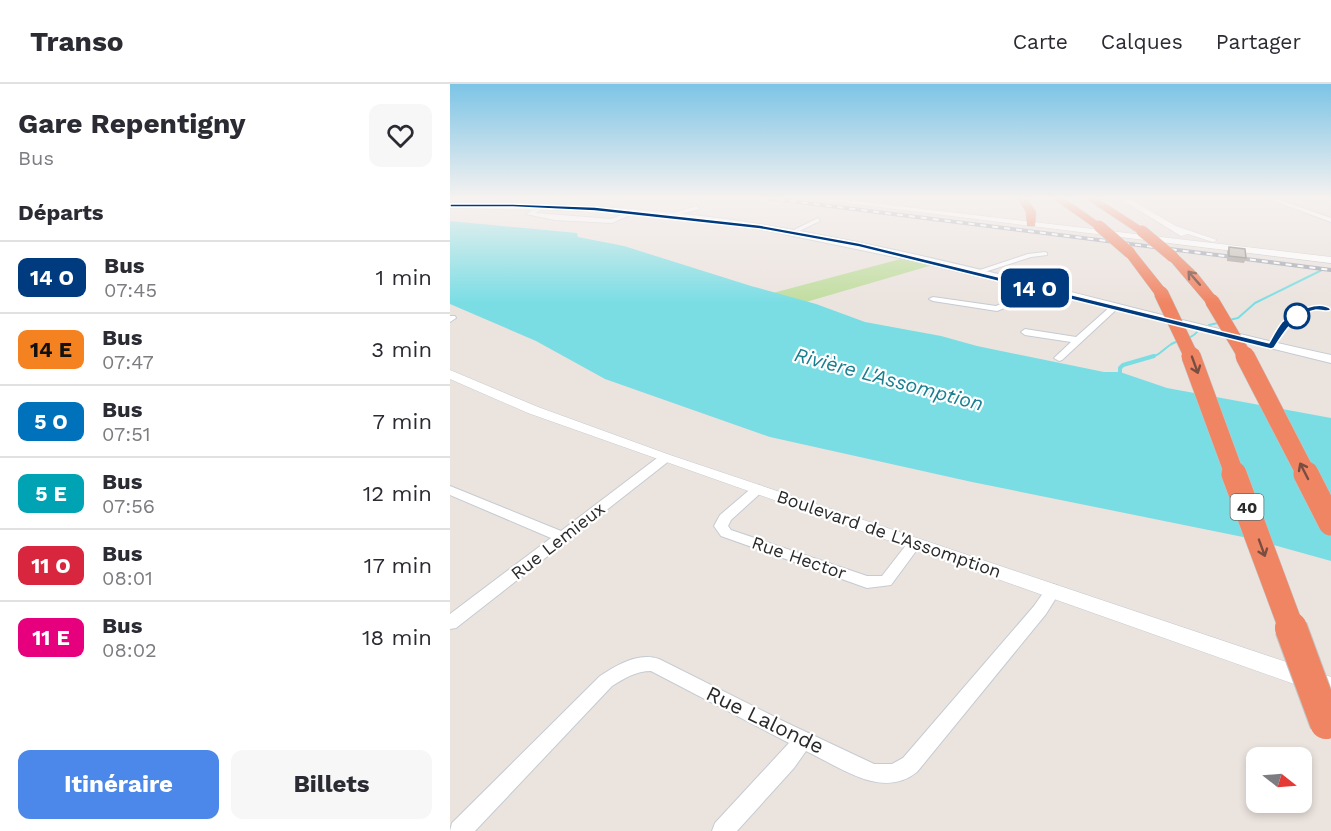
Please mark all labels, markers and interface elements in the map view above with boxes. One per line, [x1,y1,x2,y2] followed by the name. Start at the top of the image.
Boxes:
[30,25,124,58] text: Transo
[1013,29,1068,54] text: Carte
[1101,29,1183,54] text: Calques
[1216,29,1301,54] text: Partager
[369,104,432,167] button: heart
[18,107,246,140] text: Gare Repentigny
[18,146,54,170] text: Bus
[18,200,104,225] text: Départs
[104,253,145,278] text: Bus
[30,265,74,290] text: 14 O
[375,265,432,290] text: 1 min
[993,268,1077,308] line badge: 14 O
[1187,270,1200,286] one-way arrow
[1013,276,1057,301] text: 14 O
[104,278,157,302] text: 07:45
[1284,303,1310,329] unlabelled marker
[102,325,142,350] text: Bus
[30,337,72,362] text: 14 E
[371,337,432,362] text: 3 min
[792,342,986,416] water label: Rivière L'Assomption
[102,350,154,374] text: 07:47
[1190,355,1201,374] one-way arrow
[102,397,142,422] text: Bus
[34,409,68,434] text: 5 O
[372,409,432,434] text: 7 min
[102,422,151,446] text: 07:51
[1298,462,1310,480] one-way arrow
[102,469,142,494] text: Bus
[35,481,67,506] text: 5 E
[363,481,432,506] text: 12 min
[774,485,1004,582] street label: Boulevard de L'Assomption
[102,494,155,518] text: 07:56
[1230,494,1264,520] road number: 40
[507,497,609,584] street label: Rue Lemieux
[749,532,849,584] street label: Rue Hector
[1257,538,1268,557] one-way arrow
[102,541,142,566] text: Bus
[31,553,71,578] text: 11 O
[364,553,432,578] text: 17 min
[102,566,153,590] text: 08:01
[102,613,142,638] text: Bus
[32,625,70,650] text: 11 E
[362,625,432,650] text: 18 min
[102,638,157,662] text: 08:02
[702,680,828,759] street label: Rue Lalonde
[1246,747,1312,813] north arrow
[1246,747,1312,813] map controls
[18,750,219,819] button: Itinéraire
[231,750,432,819] button: Billets

